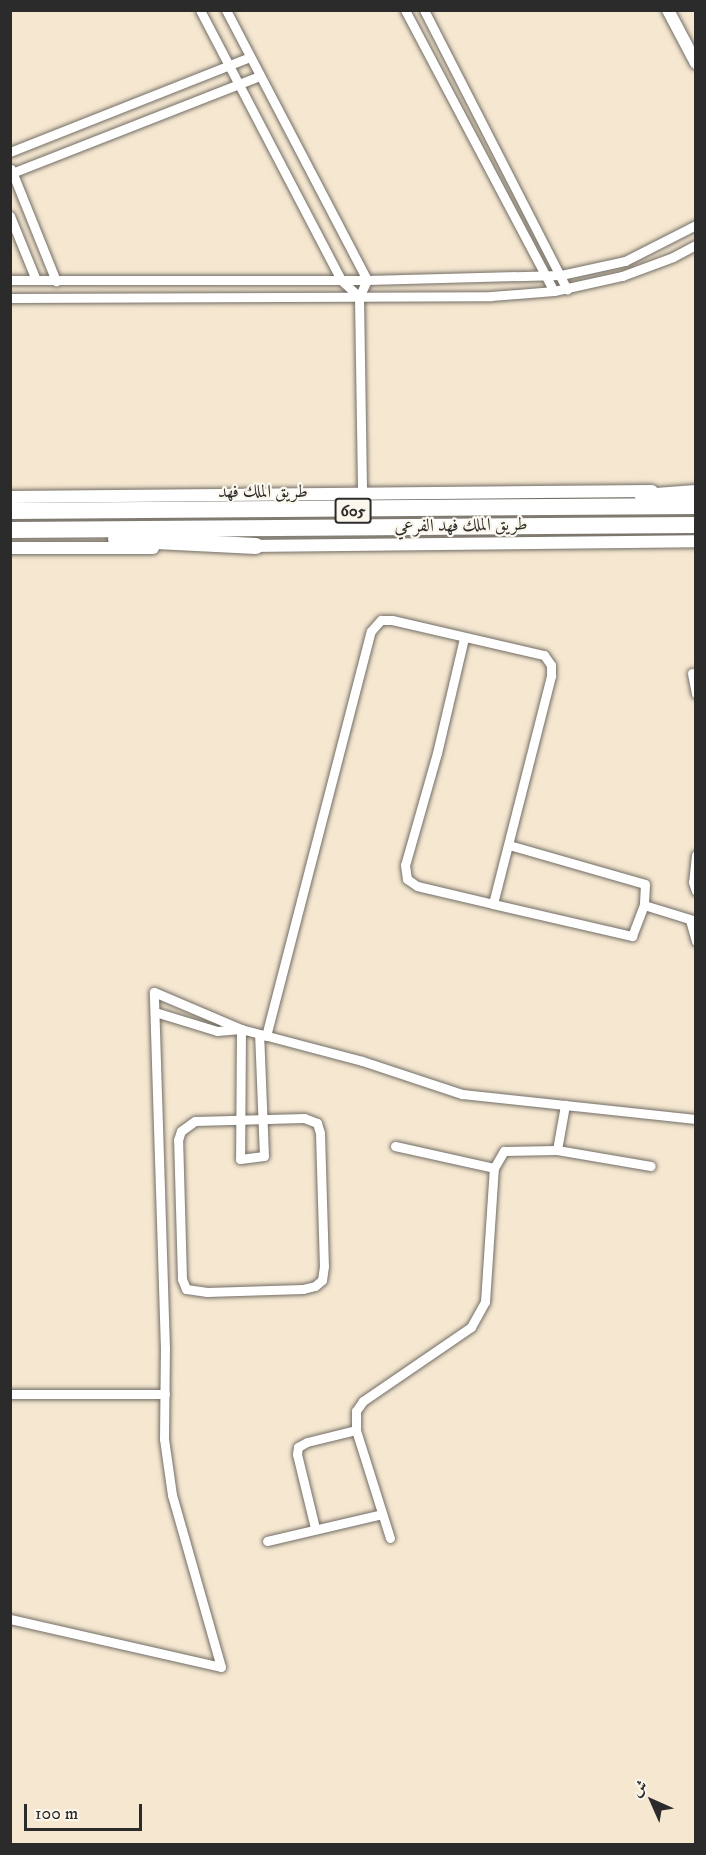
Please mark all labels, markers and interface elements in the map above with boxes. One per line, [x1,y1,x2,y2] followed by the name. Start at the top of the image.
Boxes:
[218,481,308,503] street label: طريق الملك فهد
[334,498,372,524] road number: 605
[394,514,528,538] street label: طريق الملك فهد الفرعي
[622,1771,682,1831] north arrow
[627,1776,652,1801] text: ش
[27,1792,146,1830] scale bar
[35,1803,78,1825] text: 100 m

